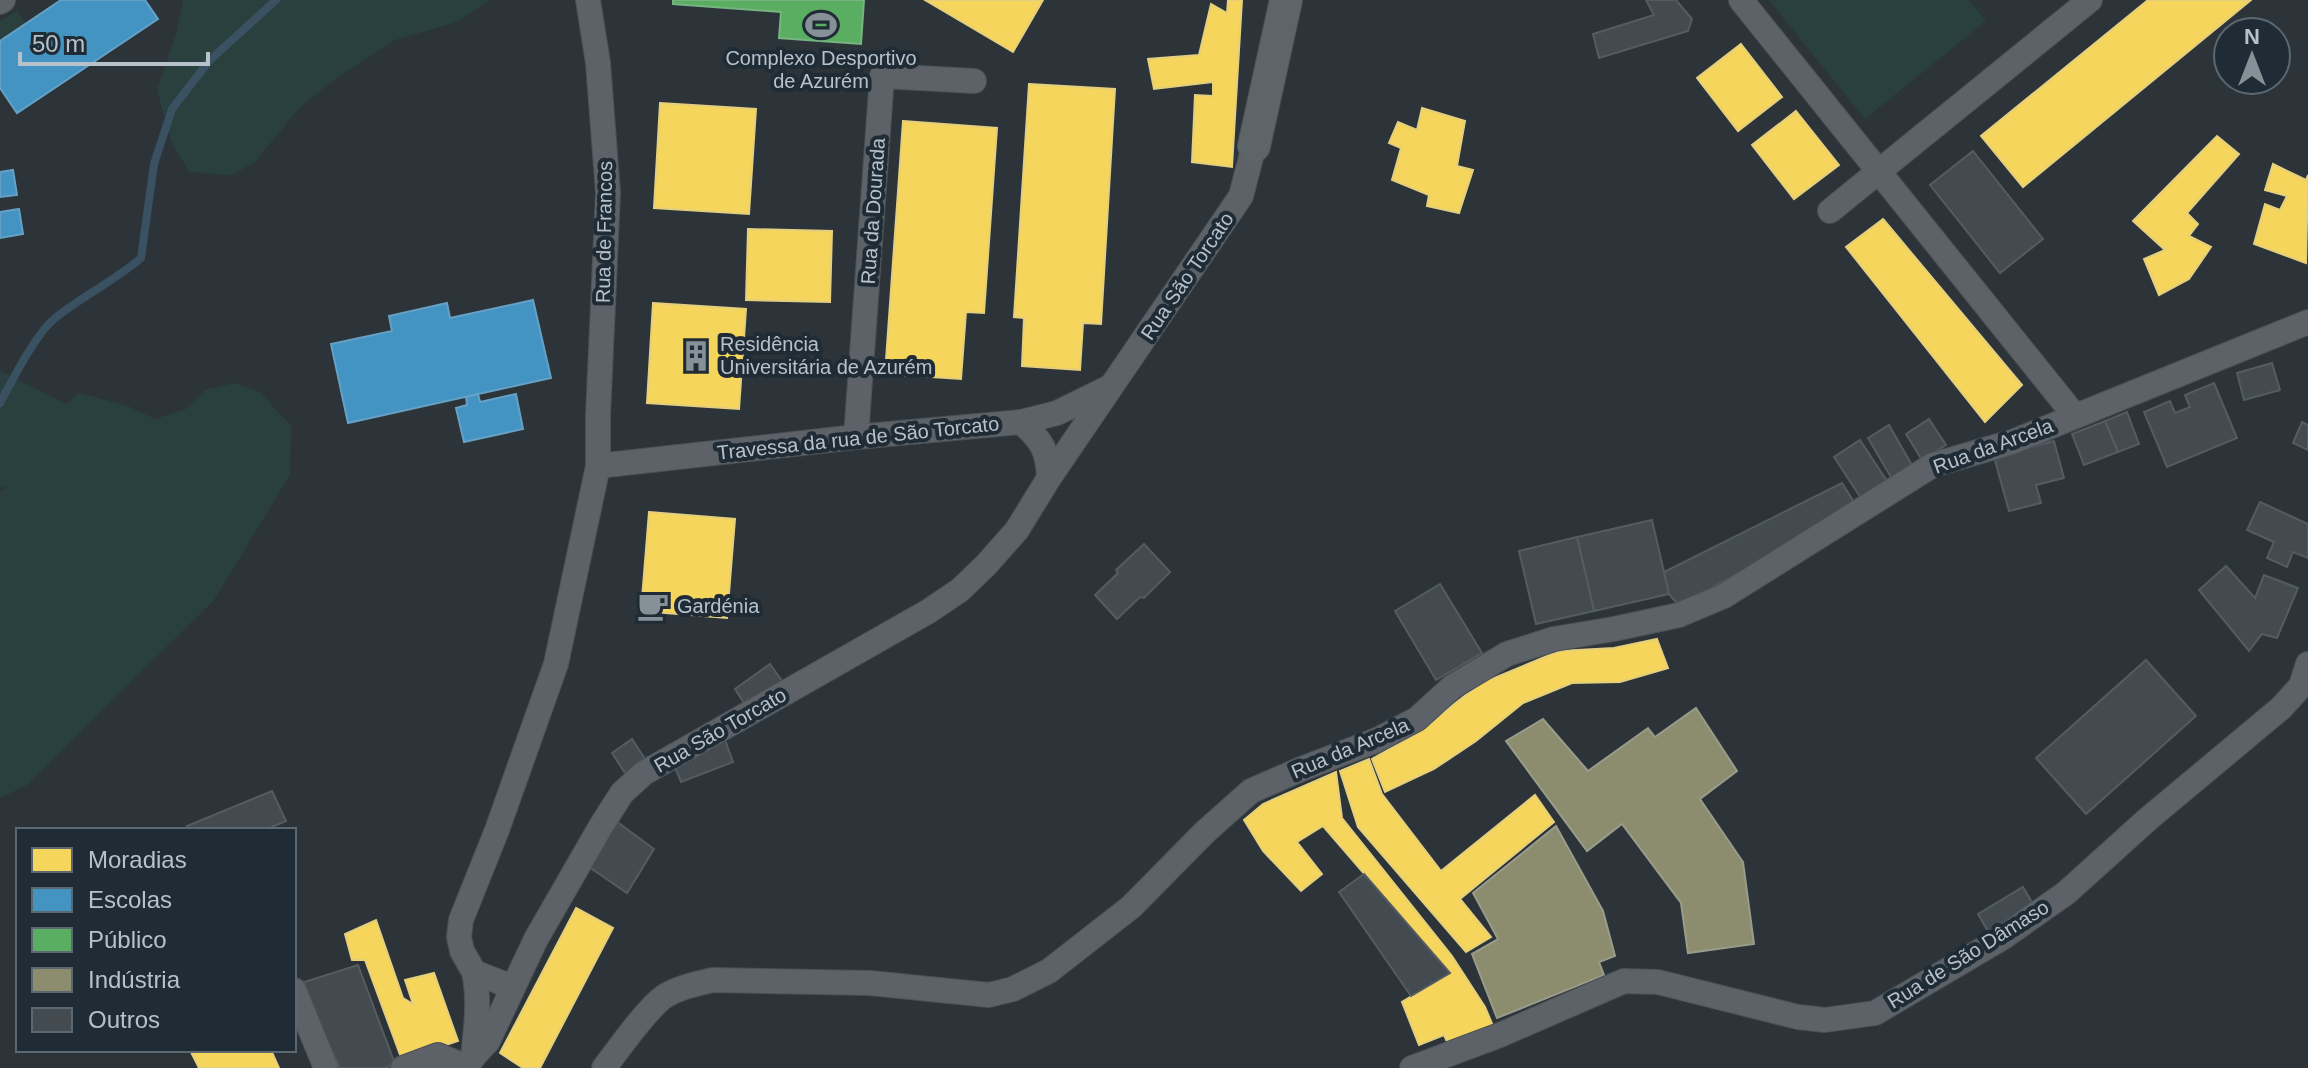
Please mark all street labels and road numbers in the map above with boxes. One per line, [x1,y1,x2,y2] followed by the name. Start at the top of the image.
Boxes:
[857,136,889,285] street label: Rua da Dourada
[592,161,616,303] street label: Rua de Francos
[1136,208,1238,344] street label: Rua São Torcato
[716,412,1000,464] street label: Travessa da rua de São Torcato
[1930,414,2057,478] street label: Rua da Arcela
[650,683,790,777] street label: Rua São Torcato
[1288,713,1413,783] street label: Rua da Arcela
[1883,895,2053,1013] street label: Rua de São Dâmaso

